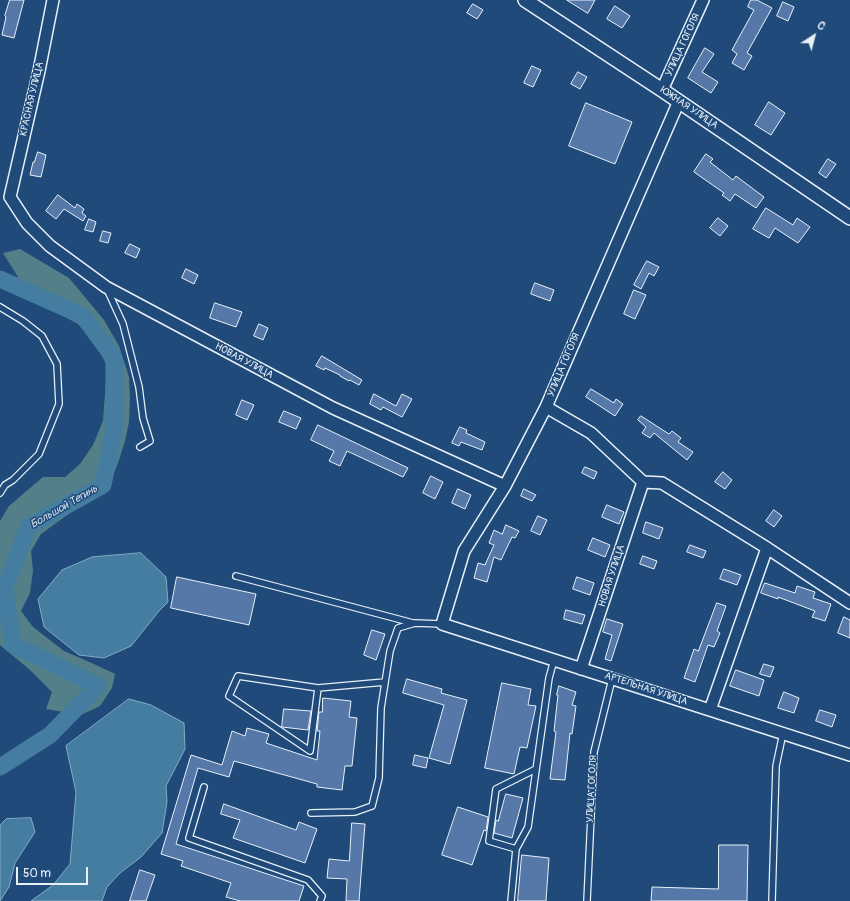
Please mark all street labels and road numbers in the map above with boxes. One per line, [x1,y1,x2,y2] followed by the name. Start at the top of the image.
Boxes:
[663,12,703,78] street label: УЛИЦА ГОГОЛЯ
[18,61,46,137] street label: КРАСНАЯ УЛИЦА
[658,84,720,132] street label: ЮЖНАЯ УЛИЦА
[545,331,583,399] street label: УЛИЦА ГОГОЛЯ
[213,341,275,381] street label: НОВАЯ УЛИЦА
[596,544,628,608] street label: НОВАЯ УЛИЦА
[603,670,689,708] street label: АРТЕЛЬНАЯ УЛИЦА
[584,755,600,823] street label: УЛИЦА ГОГОЛЯ

